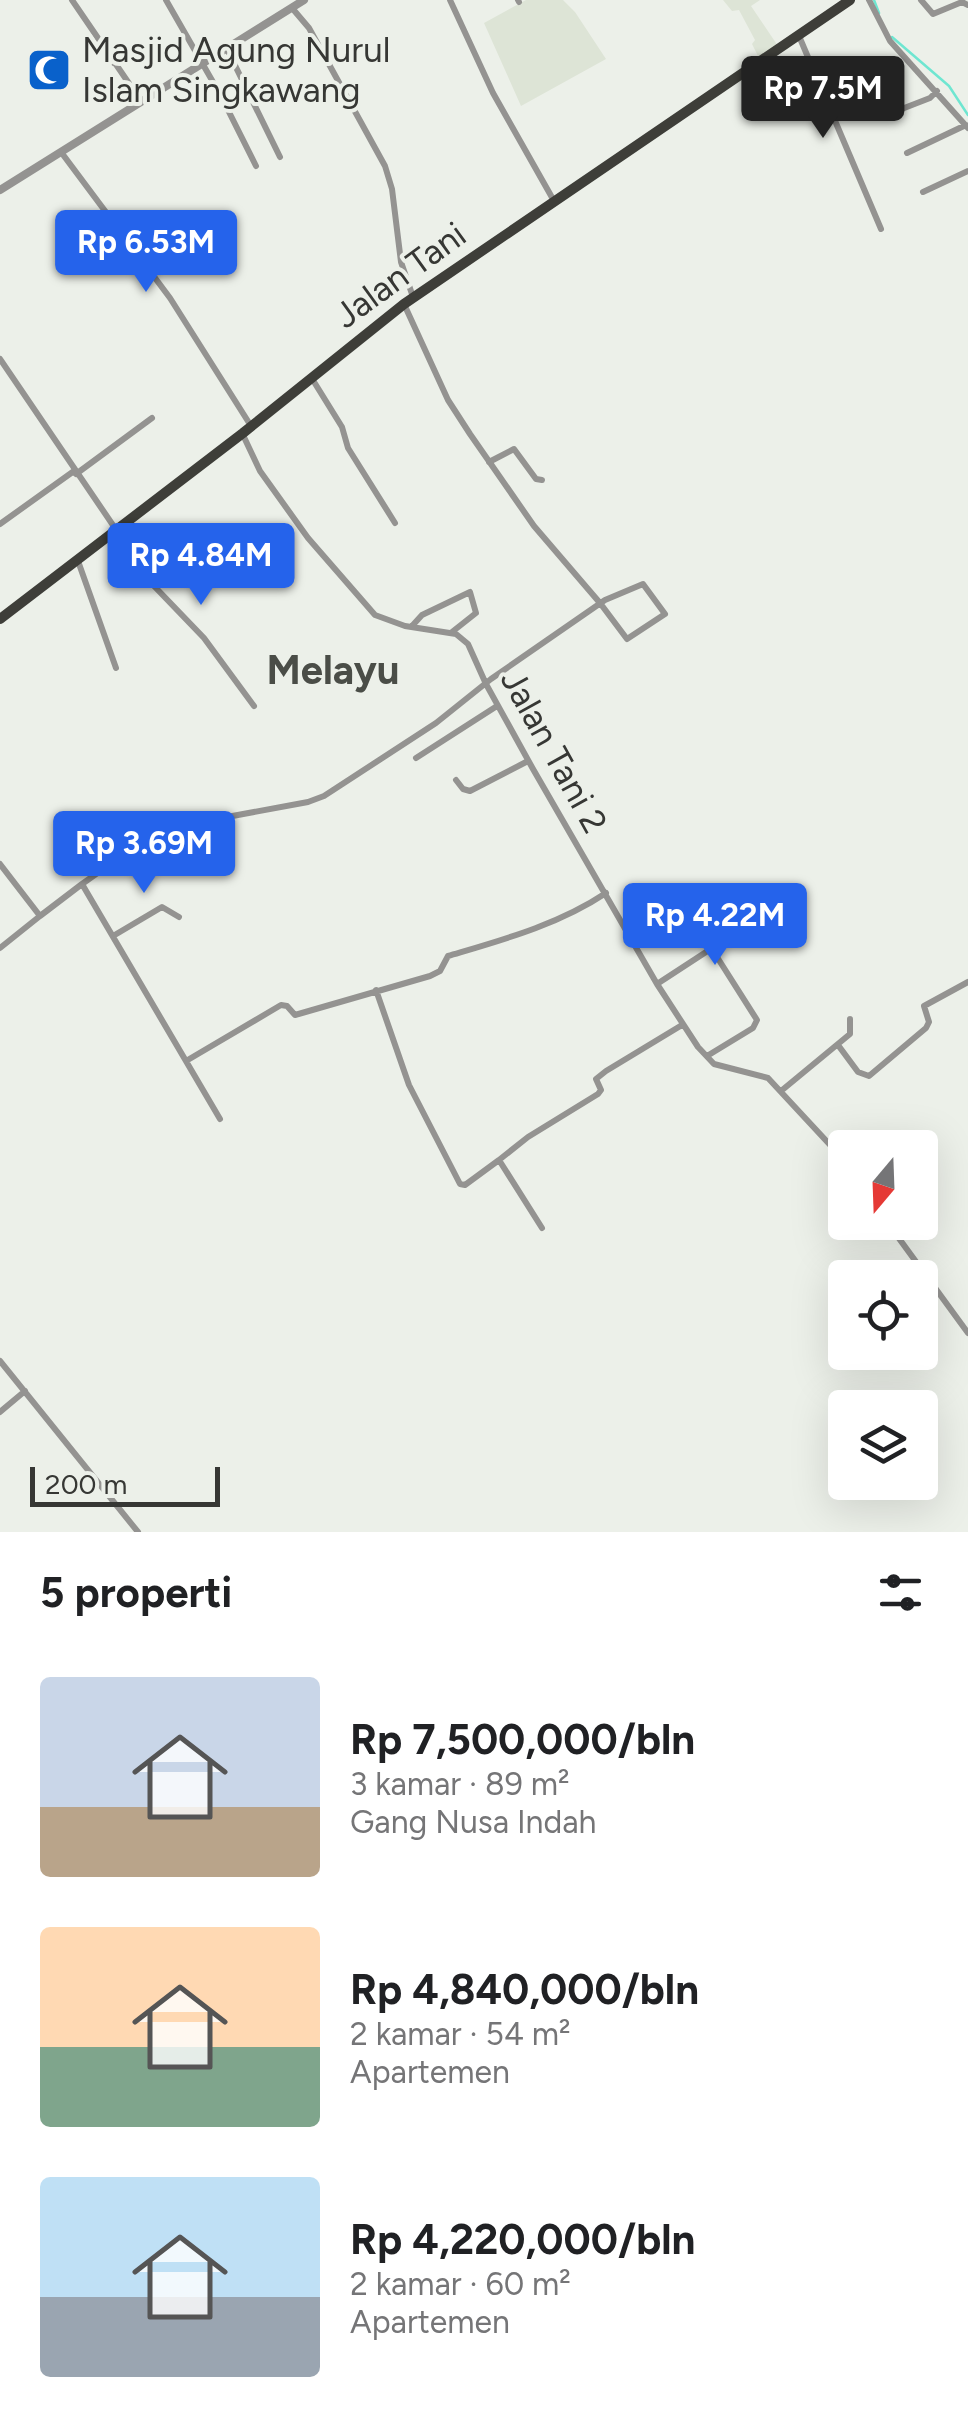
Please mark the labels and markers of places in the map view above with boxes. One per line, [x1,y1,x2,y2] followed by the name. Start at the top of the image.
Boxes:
[82,29,390,111] place label: Masjid Agung Nurul Islam Singkawang
[26,47,72,93] mosque icon: Masjid Agung Nurul Islam Singkawang
[731,56,915,141] pin: Rp 7.5M
[43,210,249,295] pin: Rp 6.53M
[98,523,304,608] pin: Rp 4.84M
[41,811,247,896] pin: Rp 3.69M
[612,883,818,968] pin: Rp 4.22M

